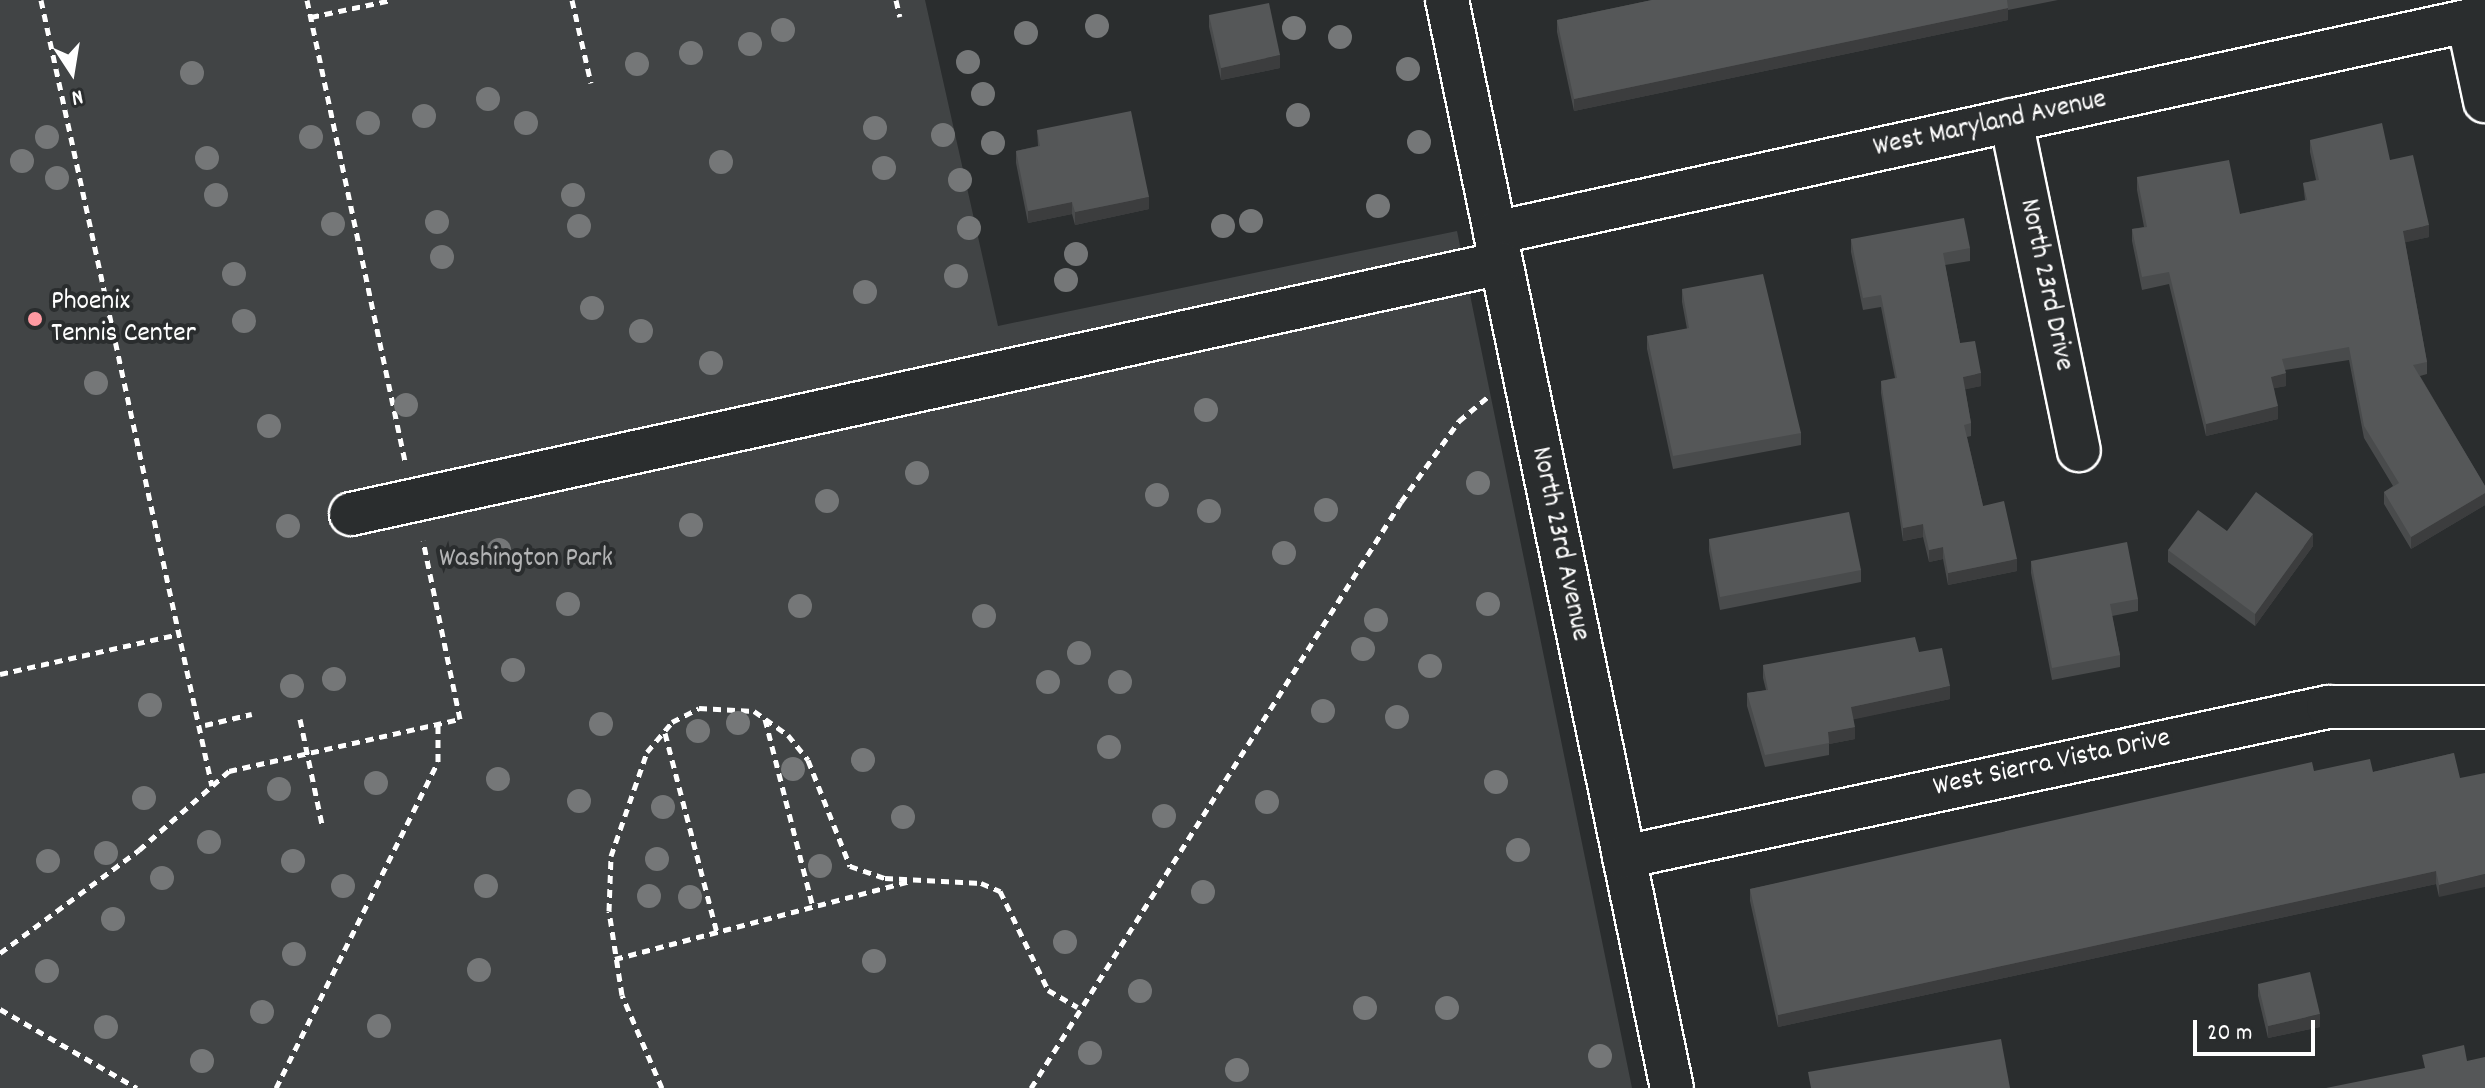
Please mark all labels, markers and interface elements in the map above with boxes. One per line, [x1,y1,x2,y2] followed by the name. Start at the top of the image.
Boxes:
[32,32,112,112] north arrow
[69,80,86,112] text: N
[1871,84,2109,166] street label: West Maryland Avenue
[2010,196,2080,374] street label: North 23rd Drive
[51,286,196,352] place label: Phoenix Tennis Center
[26,310,44,328] marker: Phoenix Tennis Center
[1522,444,1596,644] street label: North 23rd Avenue
[439,543,613,577] park label: Washington Park
[1931,722,2173,806] street label: West Sierra Vista Drive
[2197,1004,2319,1054] scale bar
[2207,1017,2253,1051] text: 20 m

